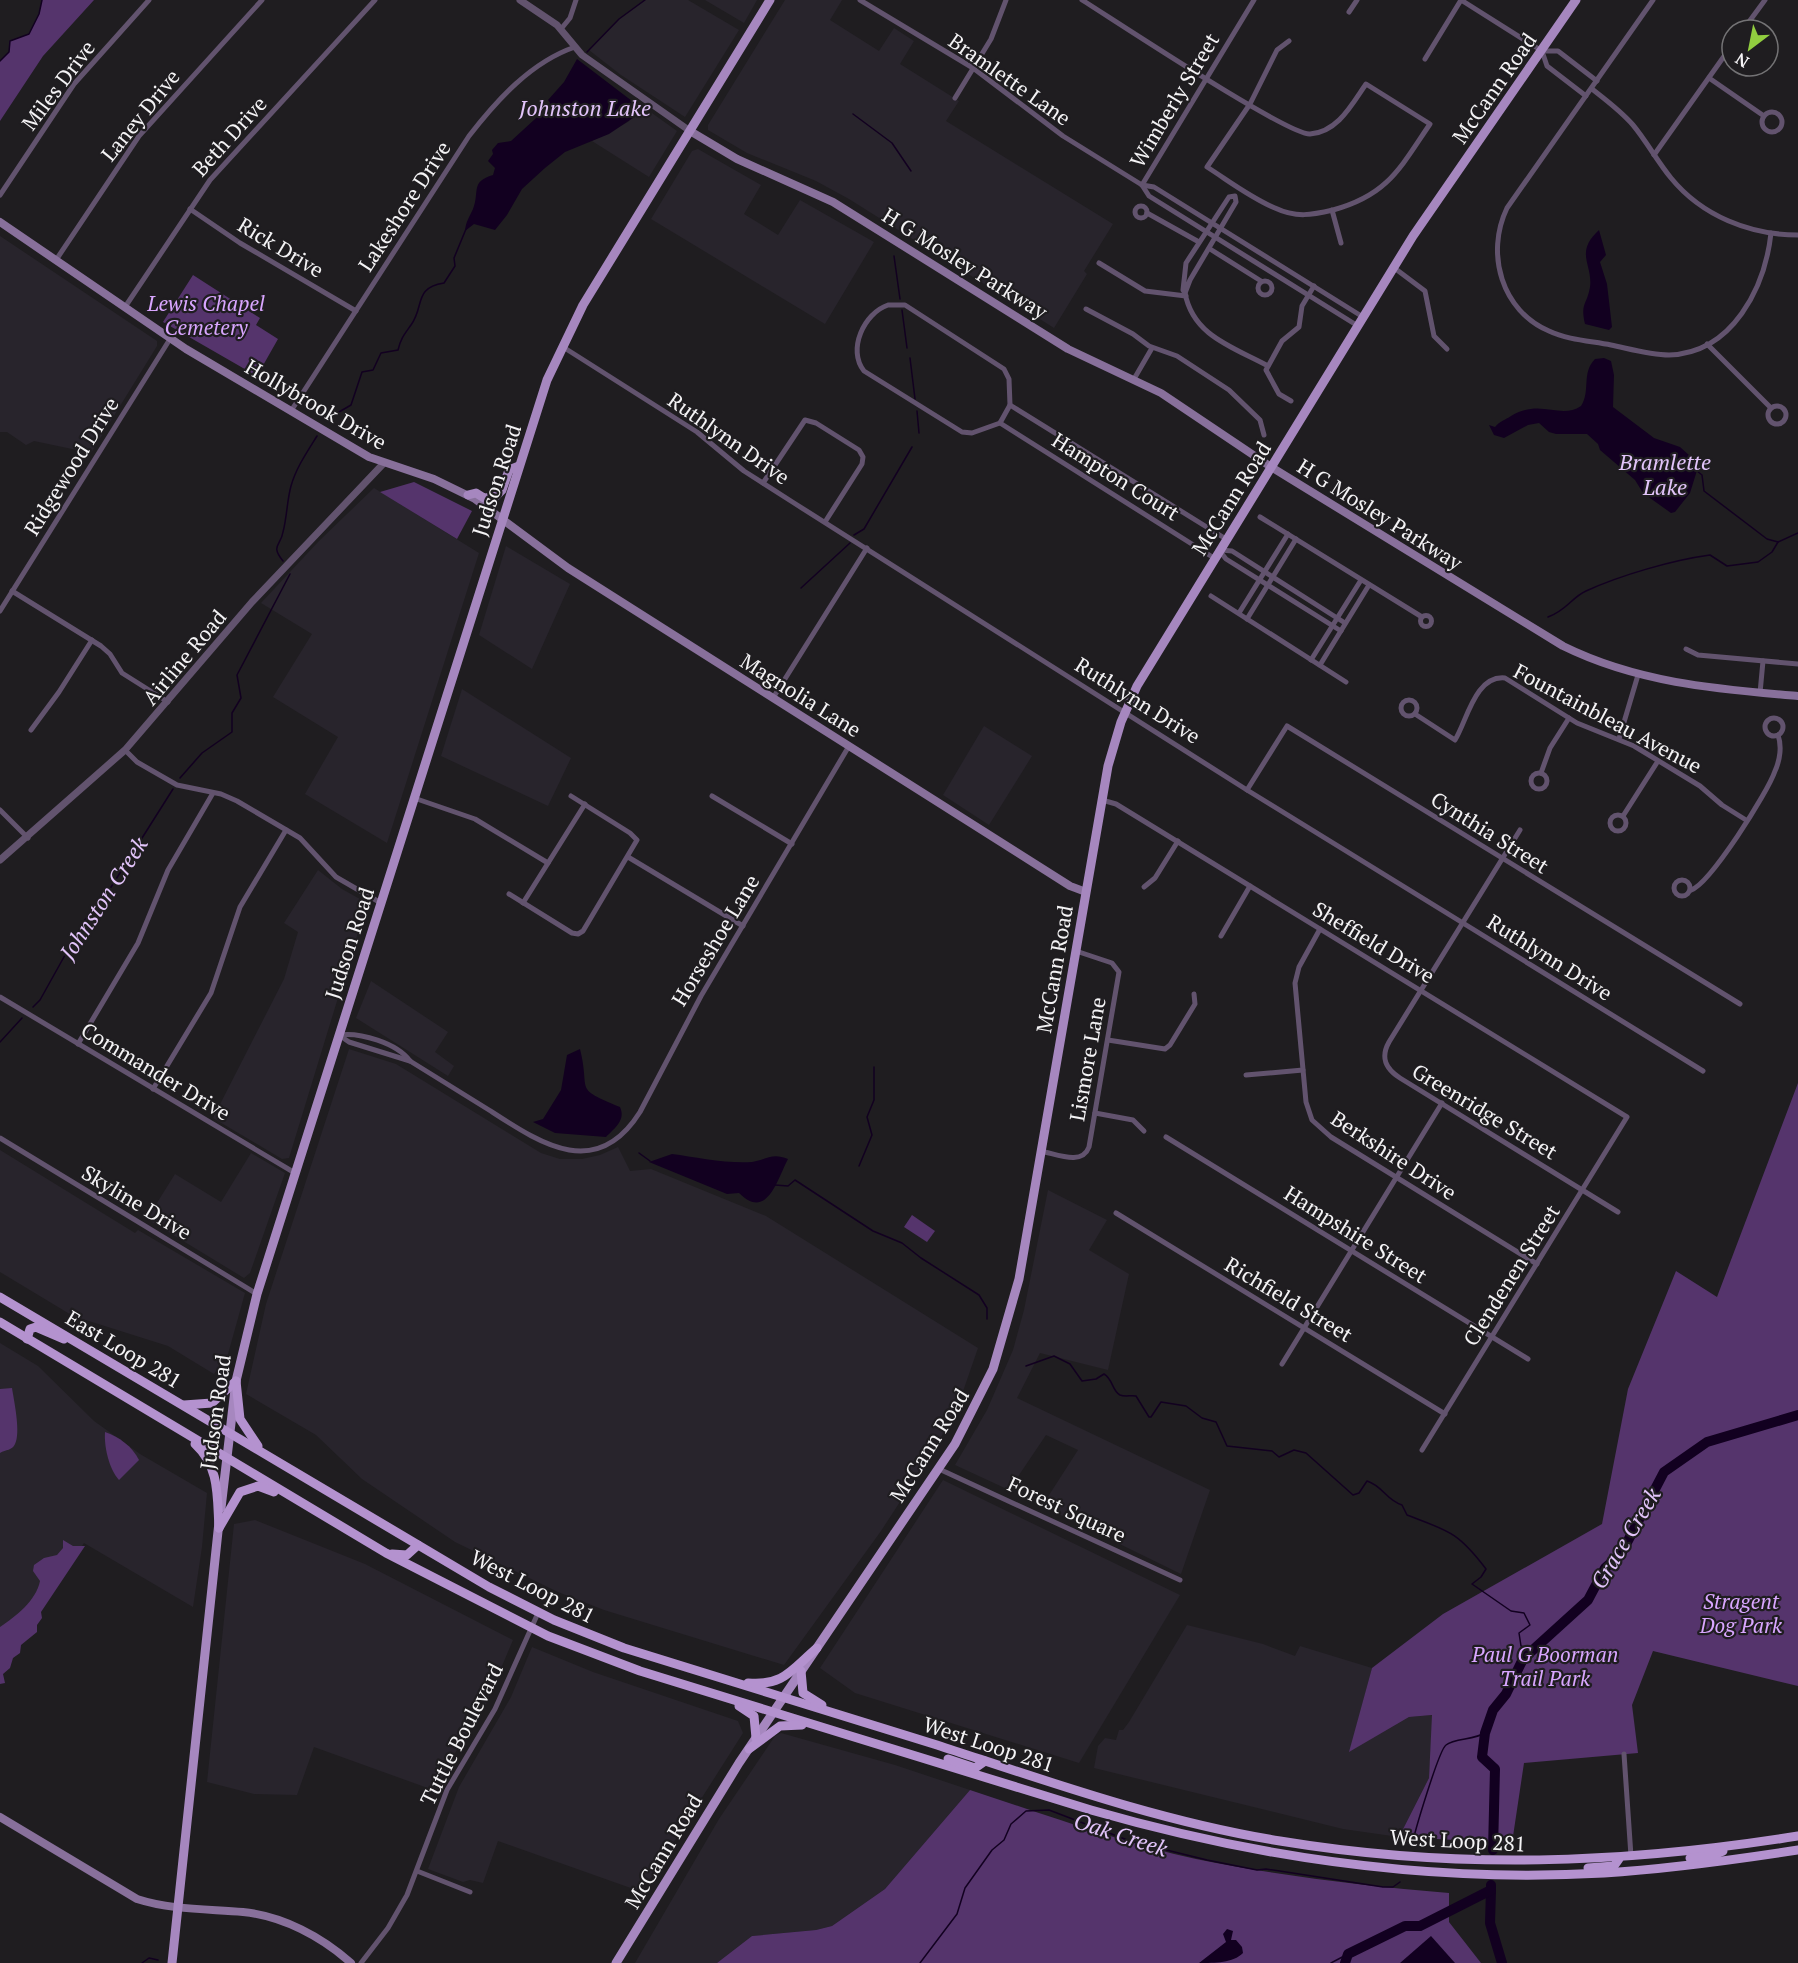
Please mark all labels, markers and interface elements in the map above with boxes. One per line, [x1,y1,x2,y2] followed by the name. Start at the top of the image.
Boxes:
[1720,18,1780,78] north arrow
[943,27,1077,131] street label: Bramlette Lane
[1123,27,1225,172] street label: Wimberly Street
[1446,27,1543,149] street label: McCann Road
[15,34,101,136] street label: Miles Drive
[1731,48,1753,73] text: N
[94,63,186,167] street label: Laney Drive
[186,90,272,182] street label: Beth Drive
[518,93,651,122] water label: Johnston Lake
[351,135,457,277] street label: Lakeshore Drive
[877,201,1053,325] street label: H G Mosley Parkway
[233,210,329,284] street label: Rick Drive
[146,289,265,341] park label: Lewis Chapel Cemetery
[240,352,392,456] street label: Hollybrook Drive
[663,386,795,490] street label: Ruthlynn Drive
[17,392,125,540] street label: Ridgewood Drive
[465,420,527,539] street label: Judson Road
[1047,426,1185,526] street label: Hampton Court
[1185,436,1277,560] street label: McCann Road
[1618,447,1711,501] water label: Bramlette Lake
[1292,452,1468,576] street label: H G Mosley Parkway
[136,603,232,711] street label: Airline Road
[735,647,867,743] street label: Magnolia Lane
[1070,650,1206,750] street label: Ruthlynn Drive
[1509,657,1707,779] street label: Fountainbleau Avenue
[1426,785,1554,880] street label: Cynthia Street
[52,831,154,966] water label: Johnston Creek
[665,869,765,1011] street label: Horseshoe Lane
[318,883,380,1002] street label: Judson Road
[1308,895,1440,989] street label: Sheffield Drive
[1029,903,1079,1035] street label: McCann Road
[1482,907,1618,1007] street label: Ruthlynn Drive
[1062,995,1112,1123] street label: Lismore Lane
[76,1015,236,1127] street label: Commander Drive
[1407,1057,1563,1166] street label: Greenridge Street
[1326,1104,1462,1206] street label: Berkshire Drive
[77,1158,197,1246] street label: Skyline Drive
[1279,1179,1433,1289] street label: Hampshire Street
[1456,1199,1566,1351] street label: Clendenen Street
[1220,1250,1358,1348] street label: Richfield Street
[61,1303,187,1395] street label: East Loop 281
[193,1352,237,1471] street label: Judson Road
[883,1383,975,1507] street label: McCann Road
[1003,1469,1131,1549] street label: Forest Square
[1583,1482,1667,1594] water label: Grace Creek
[466,1543,600,1629] street label: West Loop 281
[1699,1587,1783,1639] park label: Stragent Dog Park
[1471,1640,1618,1692] park label: Paul G Boorman Trail Park
[413,1658,509,1810] street label: Tuttle Boulevard
[920,1710,1058,1778] street label: West Loop 281
[618,1788,708,1914] street label: McCann Road
[1071,1805,1172,1863] water label: Oak Creek
[1389,1822,1527,1858] street label: West Loop 281

